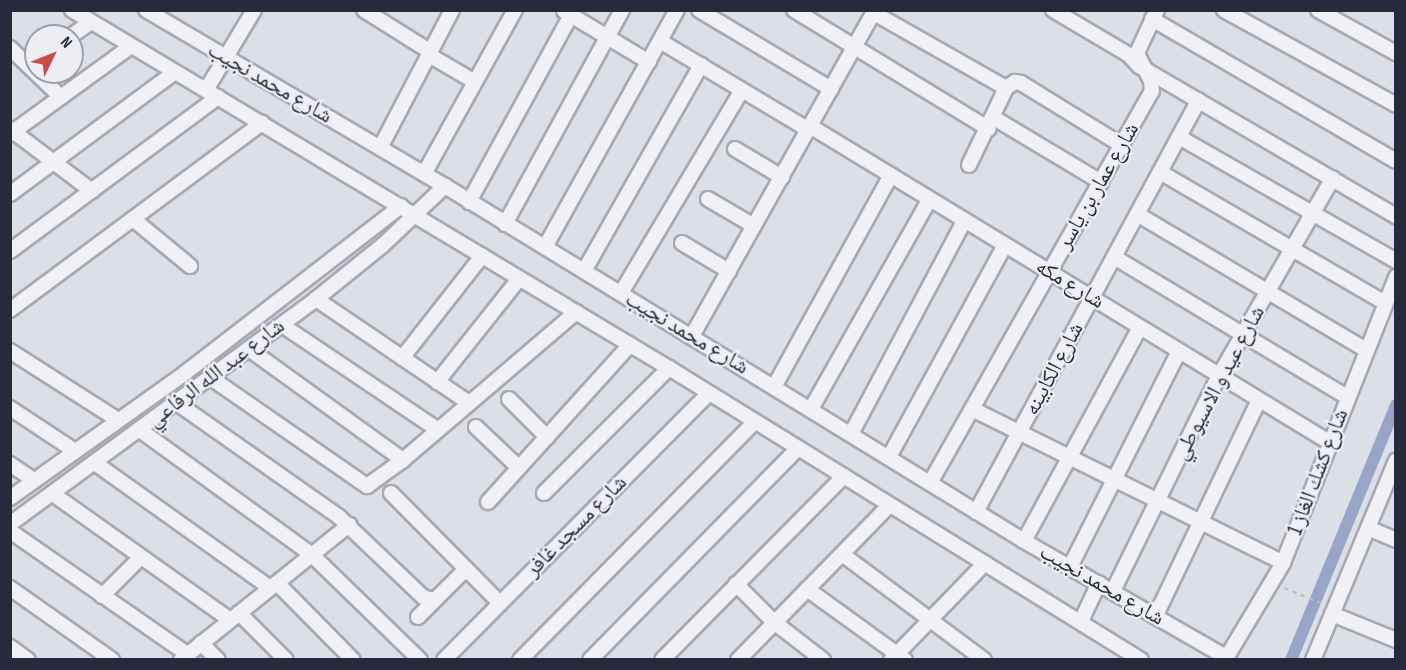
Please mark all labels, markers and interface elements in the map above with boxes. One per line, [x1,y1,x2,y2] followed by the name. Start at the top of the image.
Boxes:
[24,24,84,84] north arrow
[56,33,76,52] text: N
[203,37,337,129] street label: شارع محمد نجيب
[1051,118,1145,254] street label: شارع عمار بن ياسر
[1031,253,1109,315] street label: شارع مكه
[620,286,754,380] street label: شارع محمد نجيب
[1167,301,1271,465] street label: شارع عيد و الاسيوطي
[142,313,290,433] street label: شارع عبد الله الرفاعي
[1019,318,1089,420] street label: شارع الكابينه
[1282,405,1354,539] street label: شارع كشك الغاز 1
[520,470,632,582] street label: شارع مسجد غافر
[1035,539,1169,631] street label: شارع محمد نجيب

